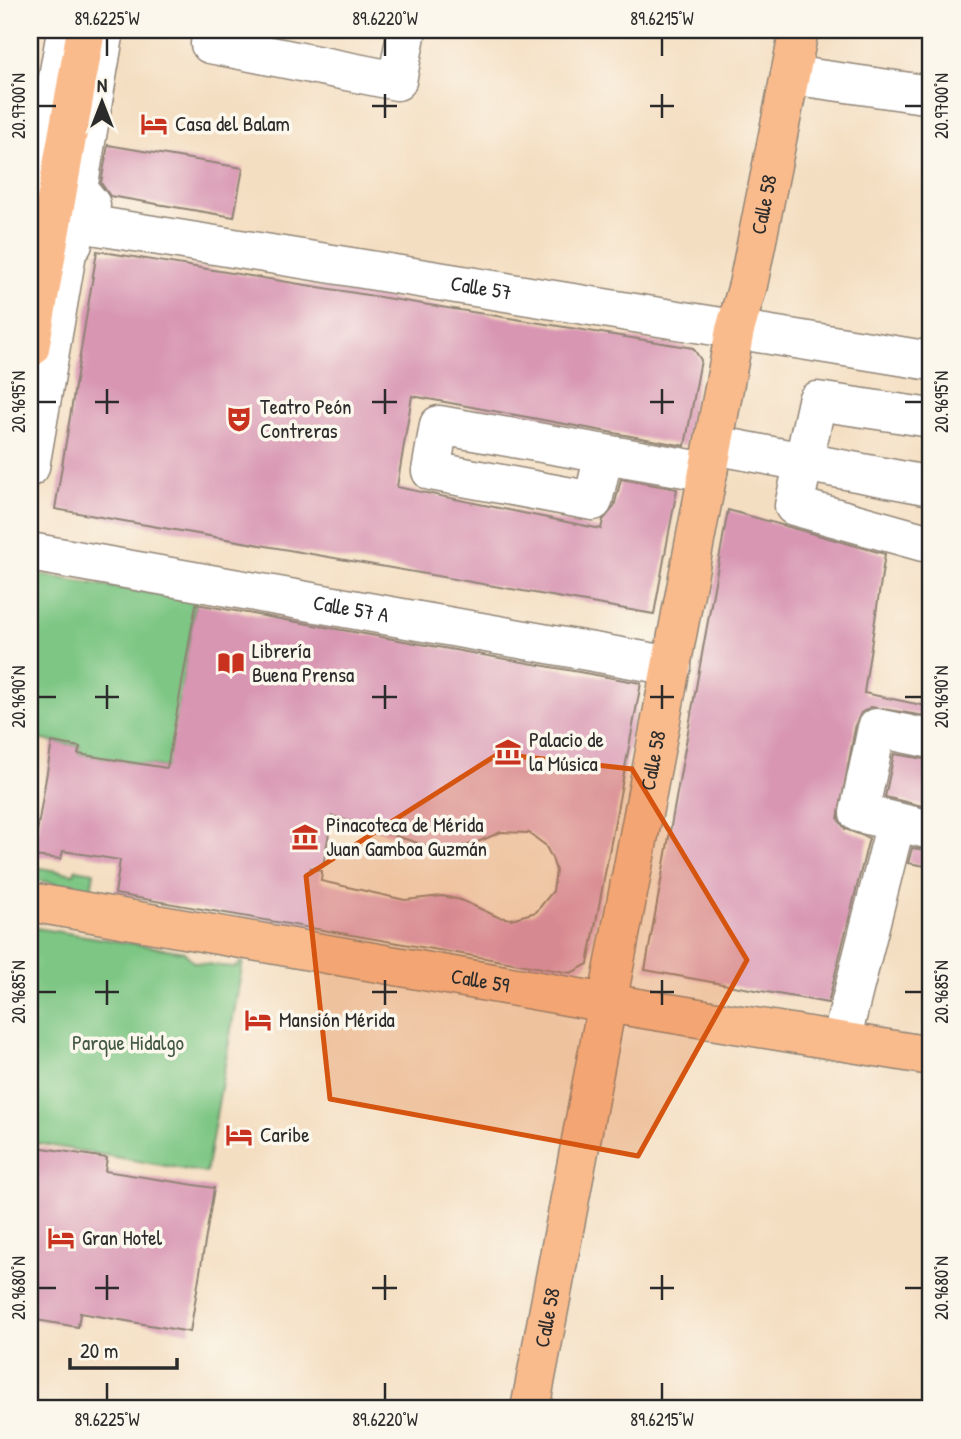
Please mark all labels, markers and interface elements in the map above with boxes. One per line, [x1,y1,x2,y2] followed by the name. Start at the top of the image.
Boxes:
[74,6,140,31] text: 89.6225°W
[352,6,418,31] text: 89.6220°W
[630,6,694,31] text: 89.6215°W
[66,66,136,136] north arrow
[97,72,107,98] text: N
[6,73,31,139] text: 20.9700°N
[929,73,954,139] text: 20.9700°N
[139,109,169,139] hotel icon: Casa del Balam
[175,109,290,138] place label: Casa del Balam
[743,172,784,237] street label: Calle 58
[449,268,514,307] street label: Calle 57
[6,371,31,433] text: 20.9695°N
[929,371,954,433] text: 20.9695°N
[260,392,351,445] place label: Teatro Peón Contreras
[224,404,254,434] theatre icon: Teatro Peón Contreras
[311,588,391,629] street label: Calle 57 A
[252,636,354,689] place label: Librería Buena Prensa
[216,648,246,678] library icon: Librería Buena Prensa
[6,666,31,728] text: 20.9690°N
[929,666,954,728] text: 20.9690°N
[529,725,604,778] place label: Palacio de la Música
[633,728,673,793] street label: Calle 58
[493,737,523,767] museum icon: Palacio de la Música
[326,810,487,863] place label: Pinacoteca de Mérida Juan Gamboa Guzmán
[290,822,320,852] museum icon: Pinacoteca de Mérida Juan Gamboa Guzmán
[6,960,31,1024] text: 20.9685°N
[929,960,954,1024] text: 20.9685°N
[449,961,512,1000] street label: Calle 59
[243,1005,273,1035] hotel icon: Mansión Mérida
[279,1005,395,1034] place label: Mansión Mérida
[72,1028,184,1057] park label: Parque Hidalgo
[224,1120,254,1150] hotel icon: Caribe
[260,1120,310,1149] place label: Caribe
[46,1223,76,1253] hotel icon: Gran Hotel
[82,1223,163,1252] place label: Gran Hotel
[6,1256,31,1320] text: 20.9680°N
[929,1256,954,1320] text: 20.9680°N
[527,1285,567,1350] street label: Calle 58
[70,1327,177,1371] scale bar
[80,1336,118,1365] text: 20 m
[74,1407,140,1432] text: 89.6225°W
[352,1407,418,1432] text: 89.6220°W
[630,1407,694,1432] text: 89.6215°W

